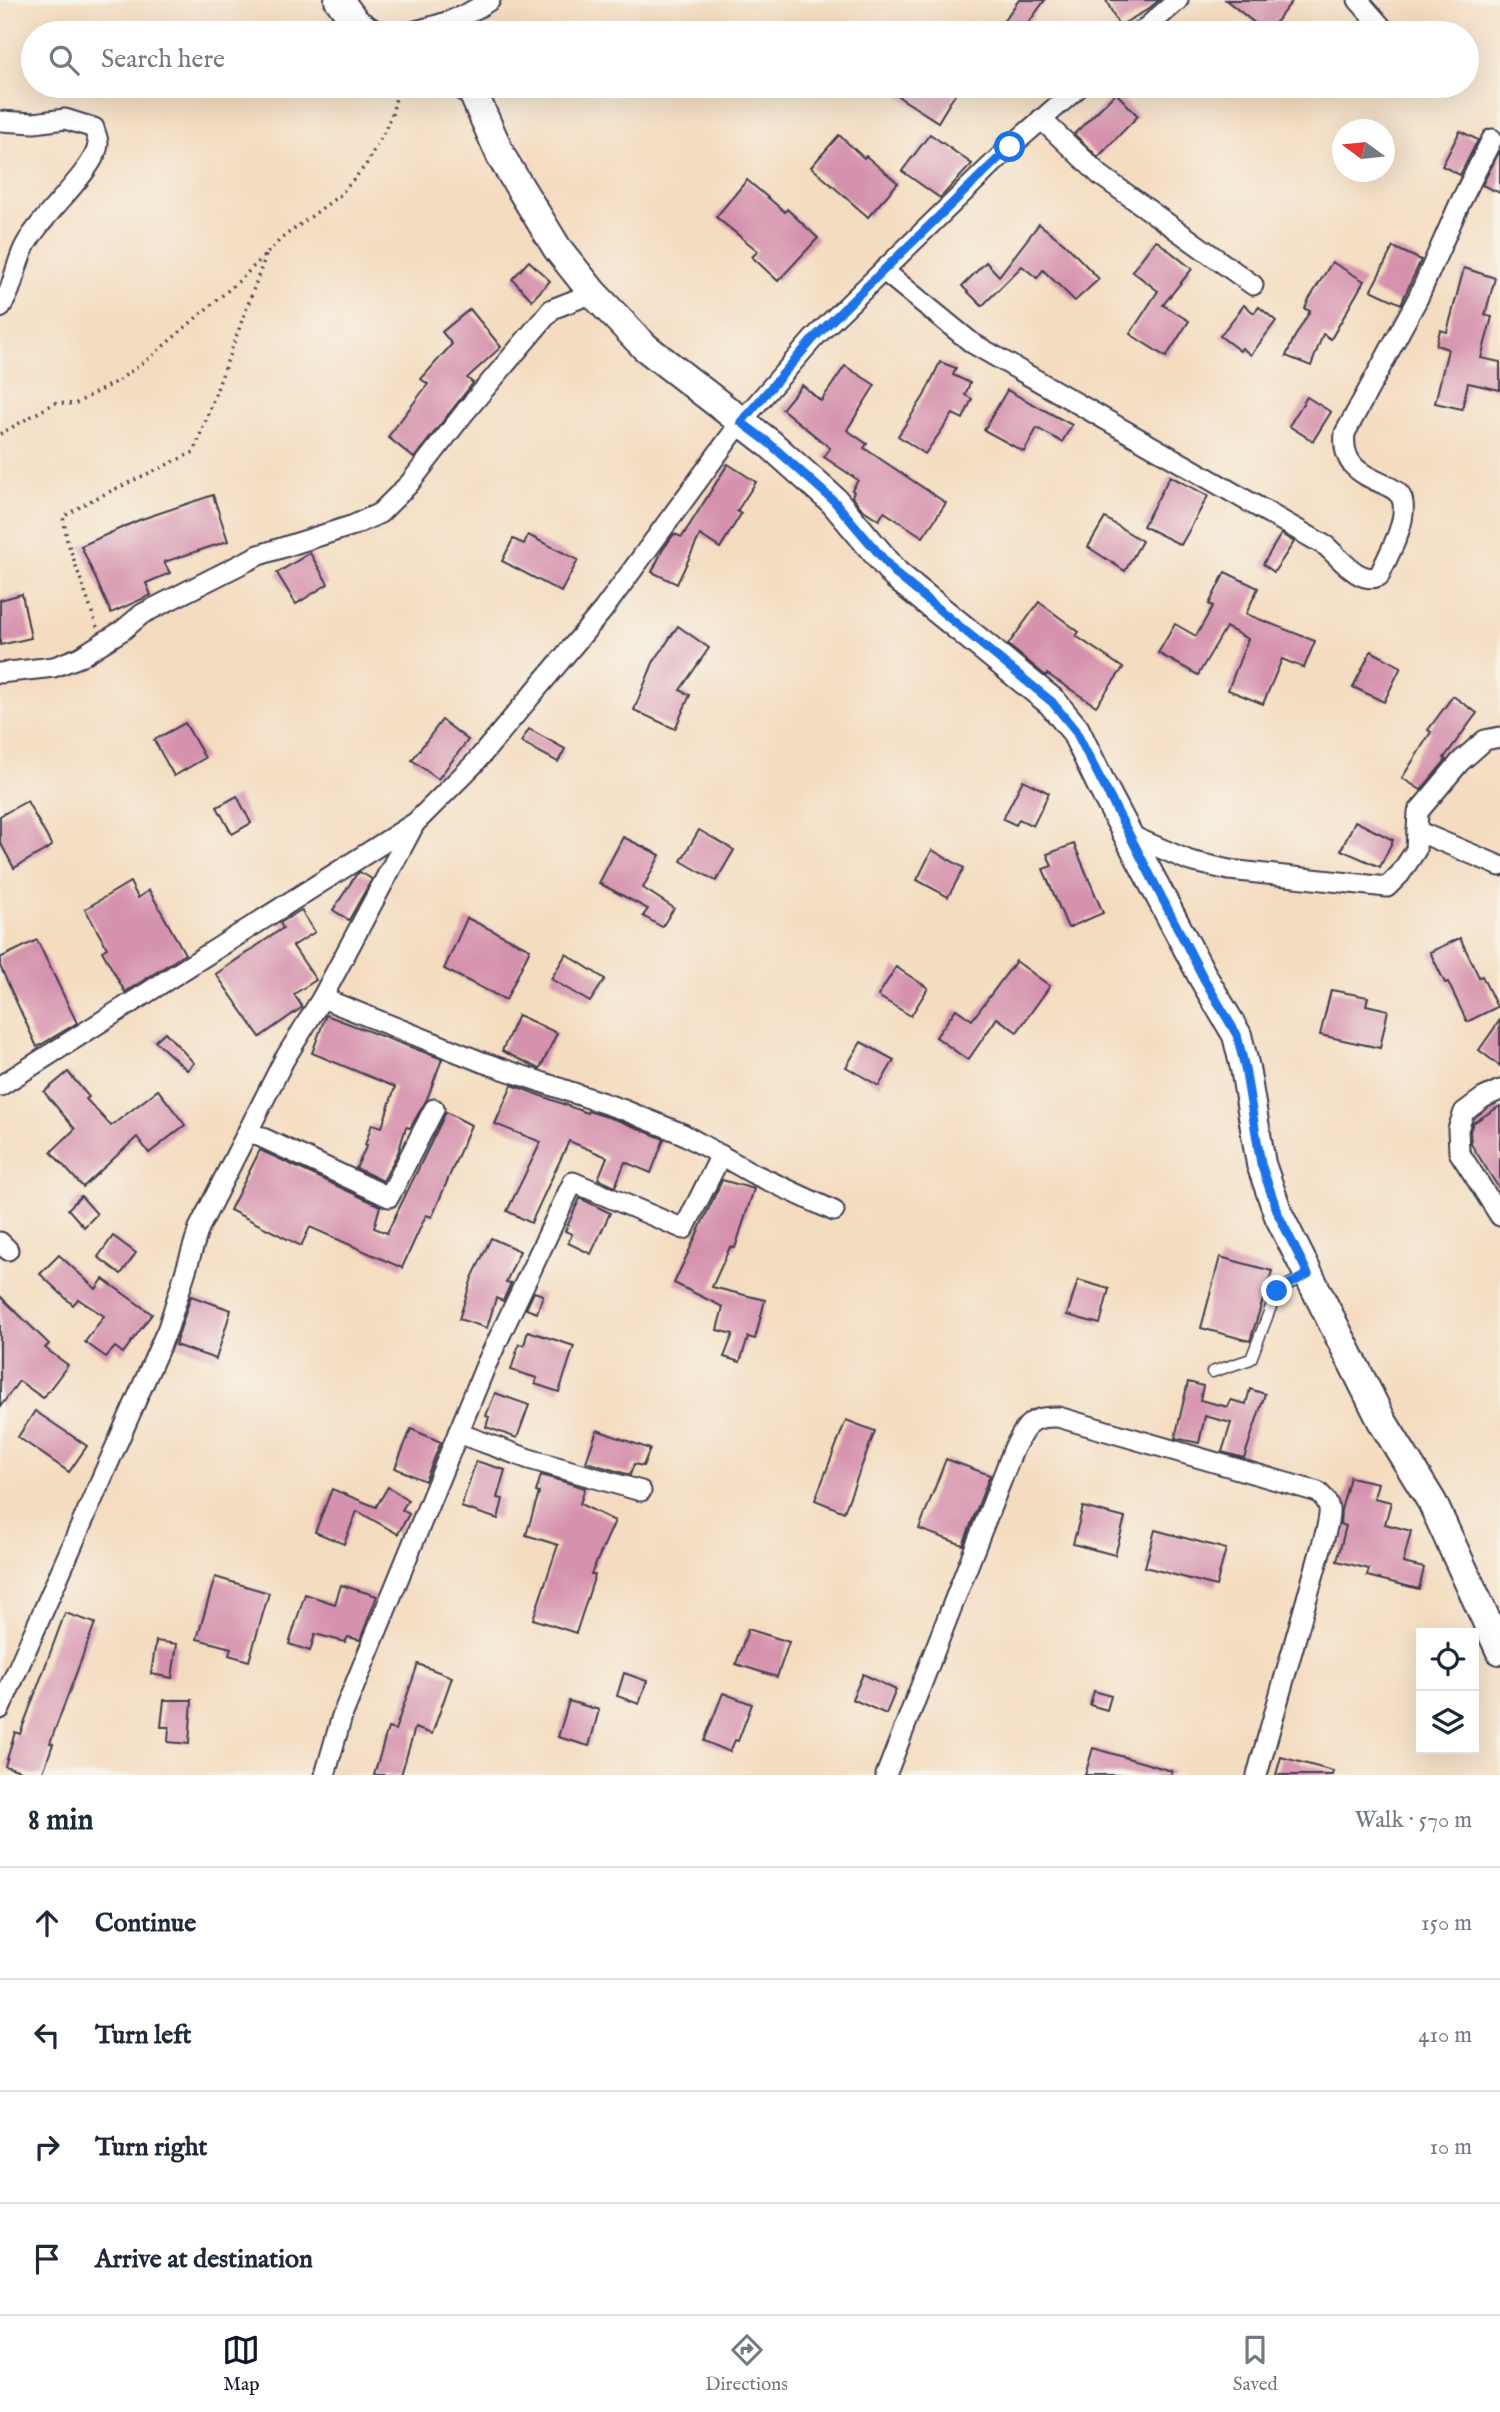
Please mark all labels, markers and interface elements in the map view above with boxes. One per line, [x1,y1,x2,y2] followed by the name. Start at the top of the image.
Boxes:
[21,21,1479,98] search box
[45,41,83,79] icon: search
[101,43,225,76] text: Search here
[1332,119,1395,182] north arrow
[994,131,1025,162] route start
[1261,1275,1292,1306] route end
[1416,1628,1479,1754] map controls
[1416,1628,1479,1691] button: locate
[1416,1691,1479,1754] button: layers
[28,1802,94,1840] text: 8 min
[1355,1806,1472,1835] text: Walk · 570 m
[28,1904,66,1942] icon: ahead
[95,1907,196,1940] text: Continue
[1421,1909,1472,1938] text: 150 m
[28,2016,66,2054] icon: left
[95,2019,192,2052] text: Turn left
[1418,2021,1472,2050] text: 410 m
[28,2128,66,2166] icon: right
[95,2131,208,2164] text: Turn right
[1429,2133,1472,2162] text: 10 m
[28,2240,66,2278] icon: arrive
[95,2243,313,2276] text: Arrive at destination
[222,2331,260,2397] tab: Map
[705,2331,788,2397] tab: Directions
[1233,2331,1278,2397] tab: Saved

